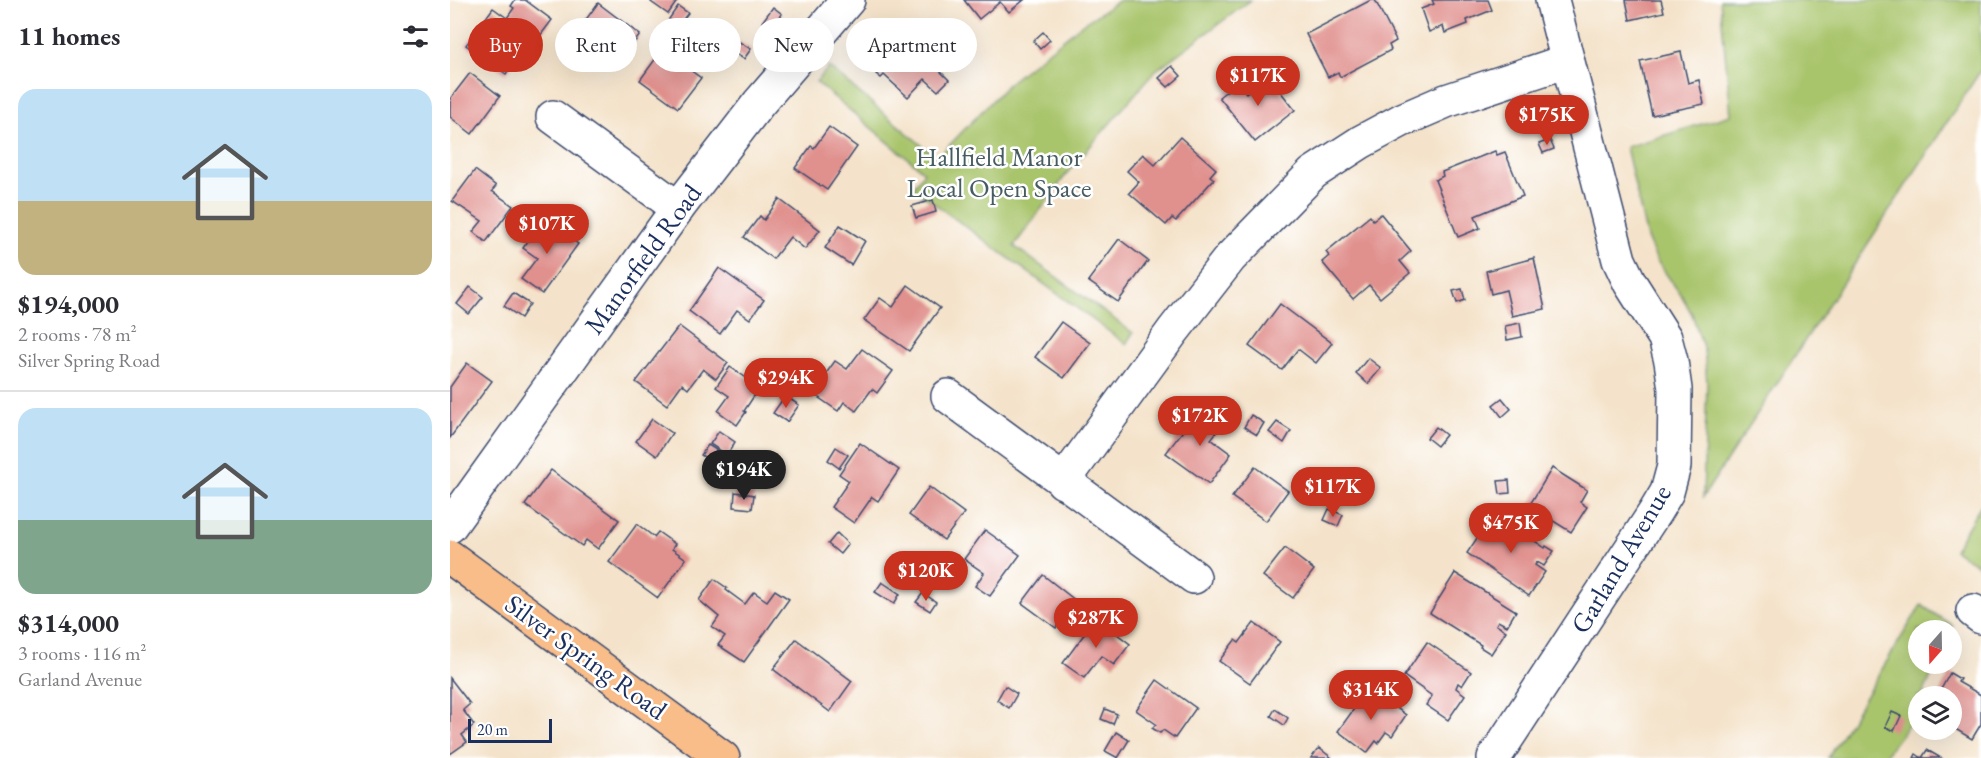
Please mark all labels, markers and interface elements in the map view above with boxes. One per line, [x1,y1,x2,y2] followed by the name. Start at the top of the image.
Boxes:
[468,18,543,72] chip: Buy
[555,18,637,72] chip: Rent
[649,18,741,72] chip: Filters
[753,18,834,72] chip: New
[846,18,977,72] chip: Apartment
[18,19,120,53] text: 11 homes
[399,20,432,53] icon: filters
[1216,56,1300,107] pin: $117K
[1230,62,1286,88] text: $117K
[1505,95,1589,146] pin: $175K
[1519,101,1575,127] text: $175K
[171,128,279,236] icon: home
[907,139,1091,205] park label: Hallfield Manor Local Open Space
[576,176,709,341] street label: Manorfield Road
[505,204,589,255] pin: $107K
[519,210,575,236] text: $107K
[18,287,119,321] text: $194,000
[18,321,137,347] text: 2 rooms · 78 m²
[18,347,160,373] text: Silver Spring Road
[744,358,828,409] pin: $294K
[758,364,814,390] text: $294K
[1158,396,1242,447] pin: $172K
[1172,402,1228,428] text: $172K
[171,447,279,555] icon: home
[702,450,786,501] pin: $194K
[716,456,772,482] text: $194K
[1291,467,1375,518] pin: $117K
[1305,473,1361,499] text: $117K
[1562,478,1679,640] street label: Garland Avenue
[1469,503,1553,554] pin: $475K
[1483,509,1539,535] text: $475K
[884,551,968,602] pin: $120K
[898,557,954,583] text: $120K
[498,586,674,727] street label: Silver Spring Road
[1054,598,1138,649] pin: $287K
[1068,604,1124,630] text: $287K
[18,606,119,640] text: $314,000
[1908,620,1962,674] north arrow
[1908,620,1962,740] map controls
[18,640,146,666] text: 3 rooms · 116 m²
[18,666,142,692] text: Garland Avenue
[1329,670,1413,721] pin: $314K
[1343,676,1399,702] text: $314K
[1908,686,1962,740] button: layers
[468,716,552,744] scale bar
[477,719,508,740] text: 20 m

